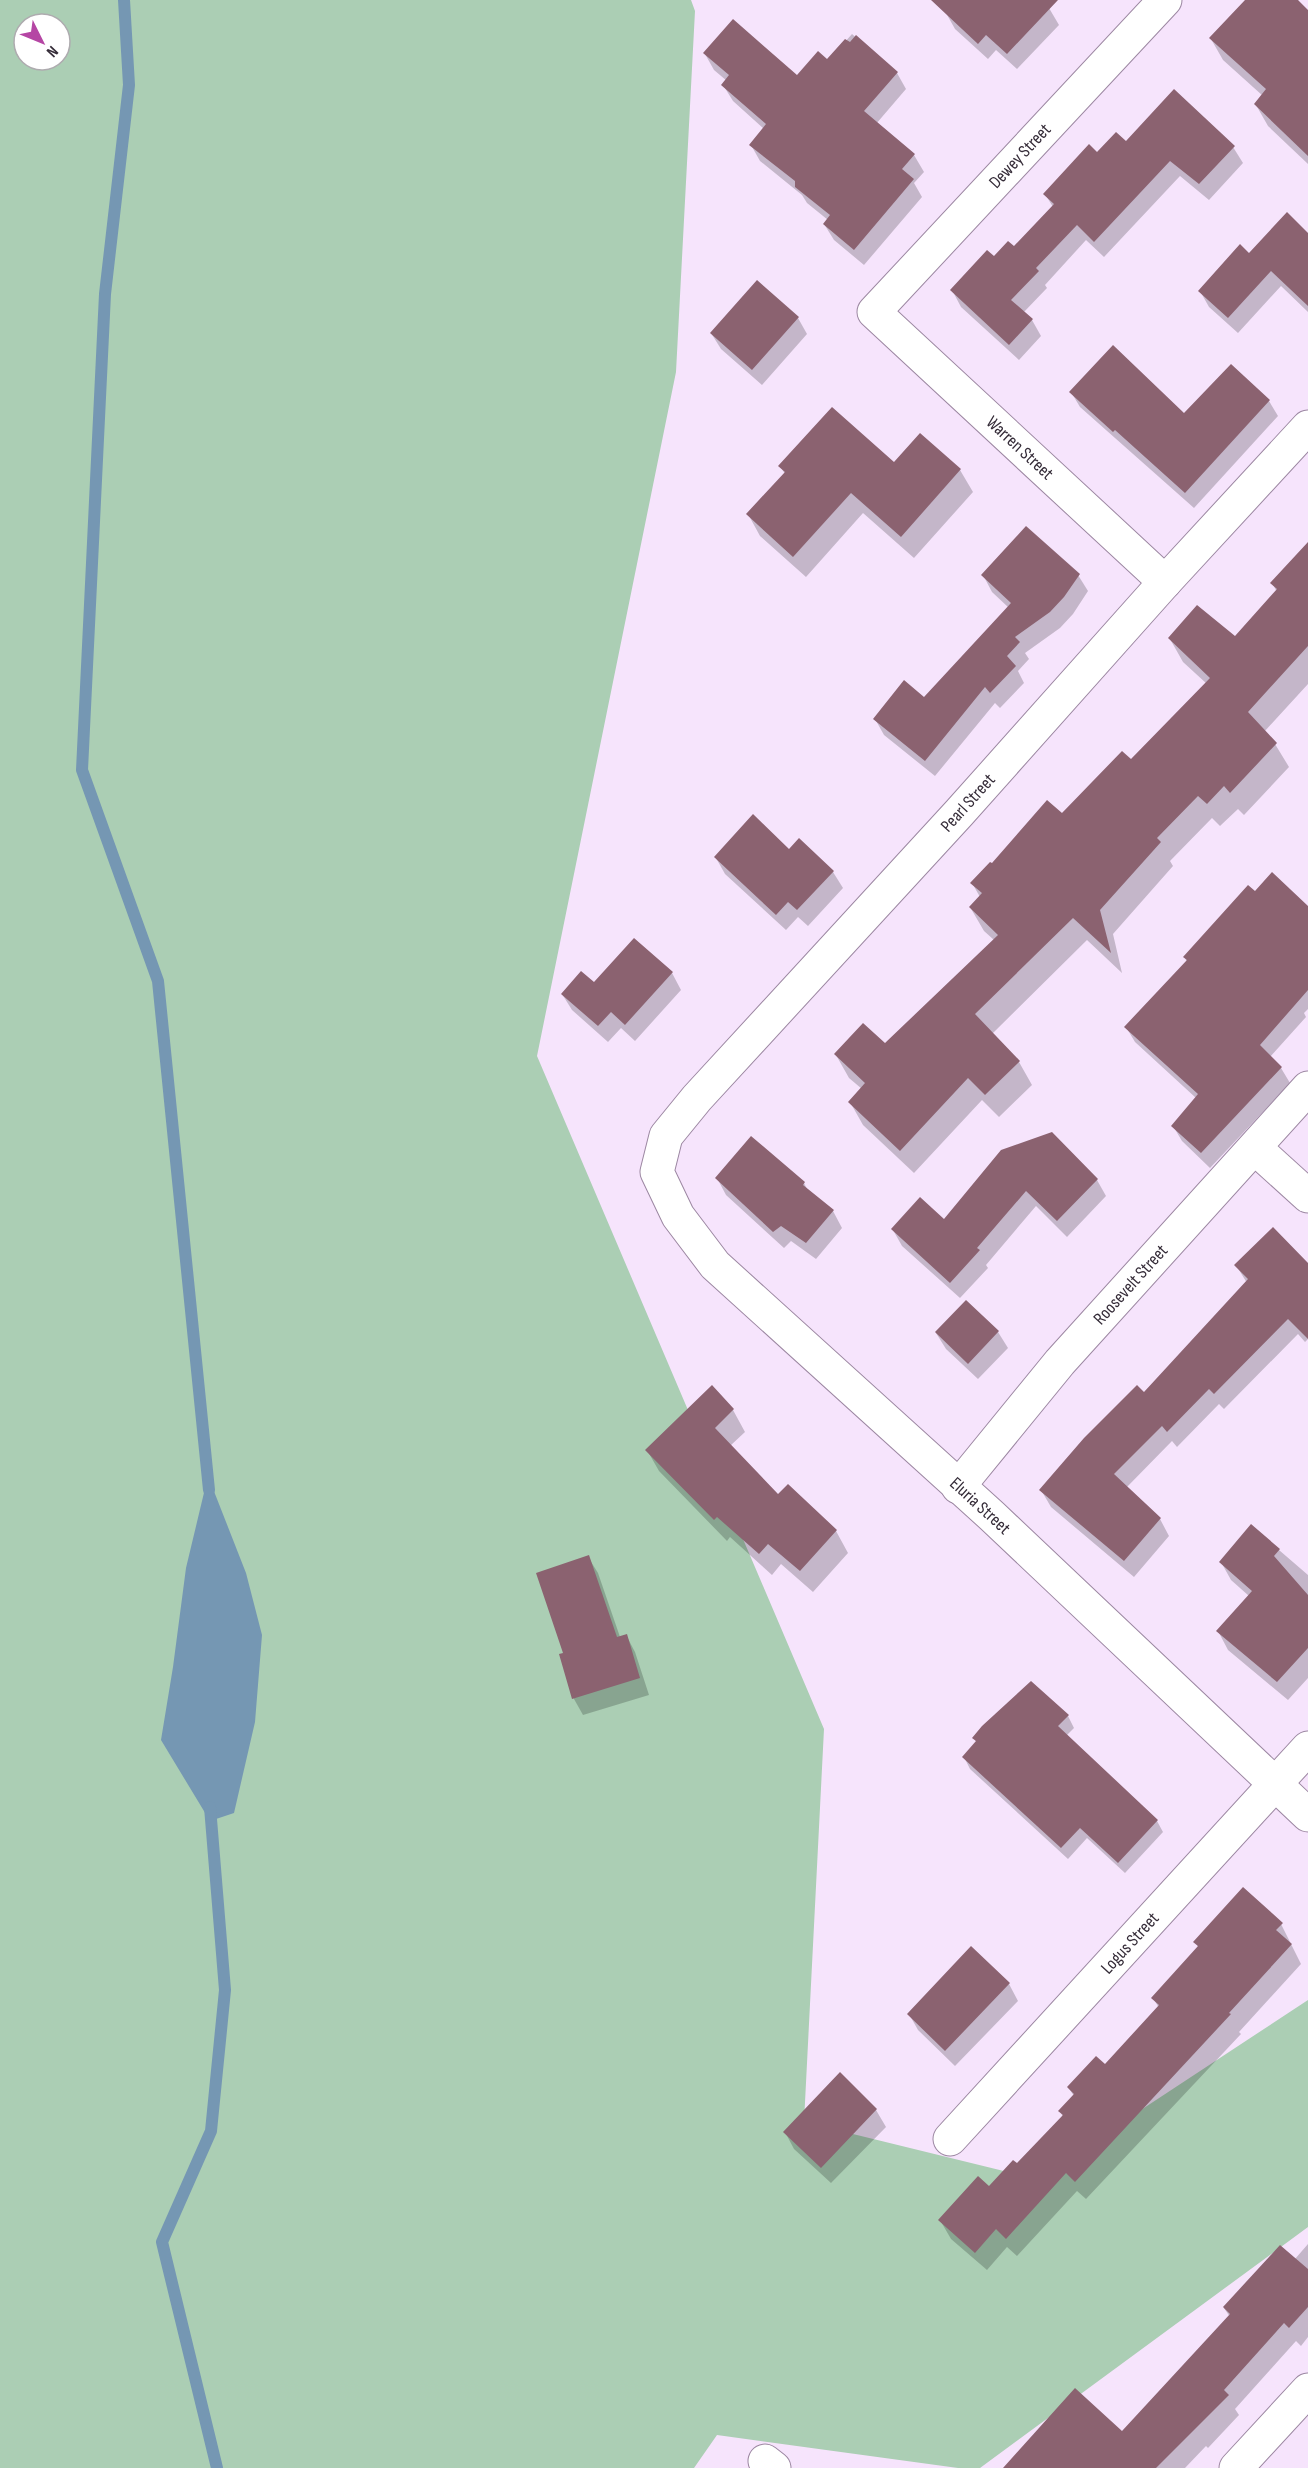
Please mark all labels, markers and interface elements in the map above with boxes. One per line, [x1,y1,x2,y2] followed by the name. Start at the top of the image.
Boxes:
[12,12,72,72] north arrow
[42,42,62,61] text: N
[985,119,1056,193] street label: Dewey Street
[982,411,1058,484] street label: Warren Street
[936,769,1000,836] street label: Pearl Street
[1089,1240,1172,1329] street label: Roosevelt Street
[946,1473,1015,1539] street label: Eluria Street
[1096,1907,1163,1978] street label: Logus Street

